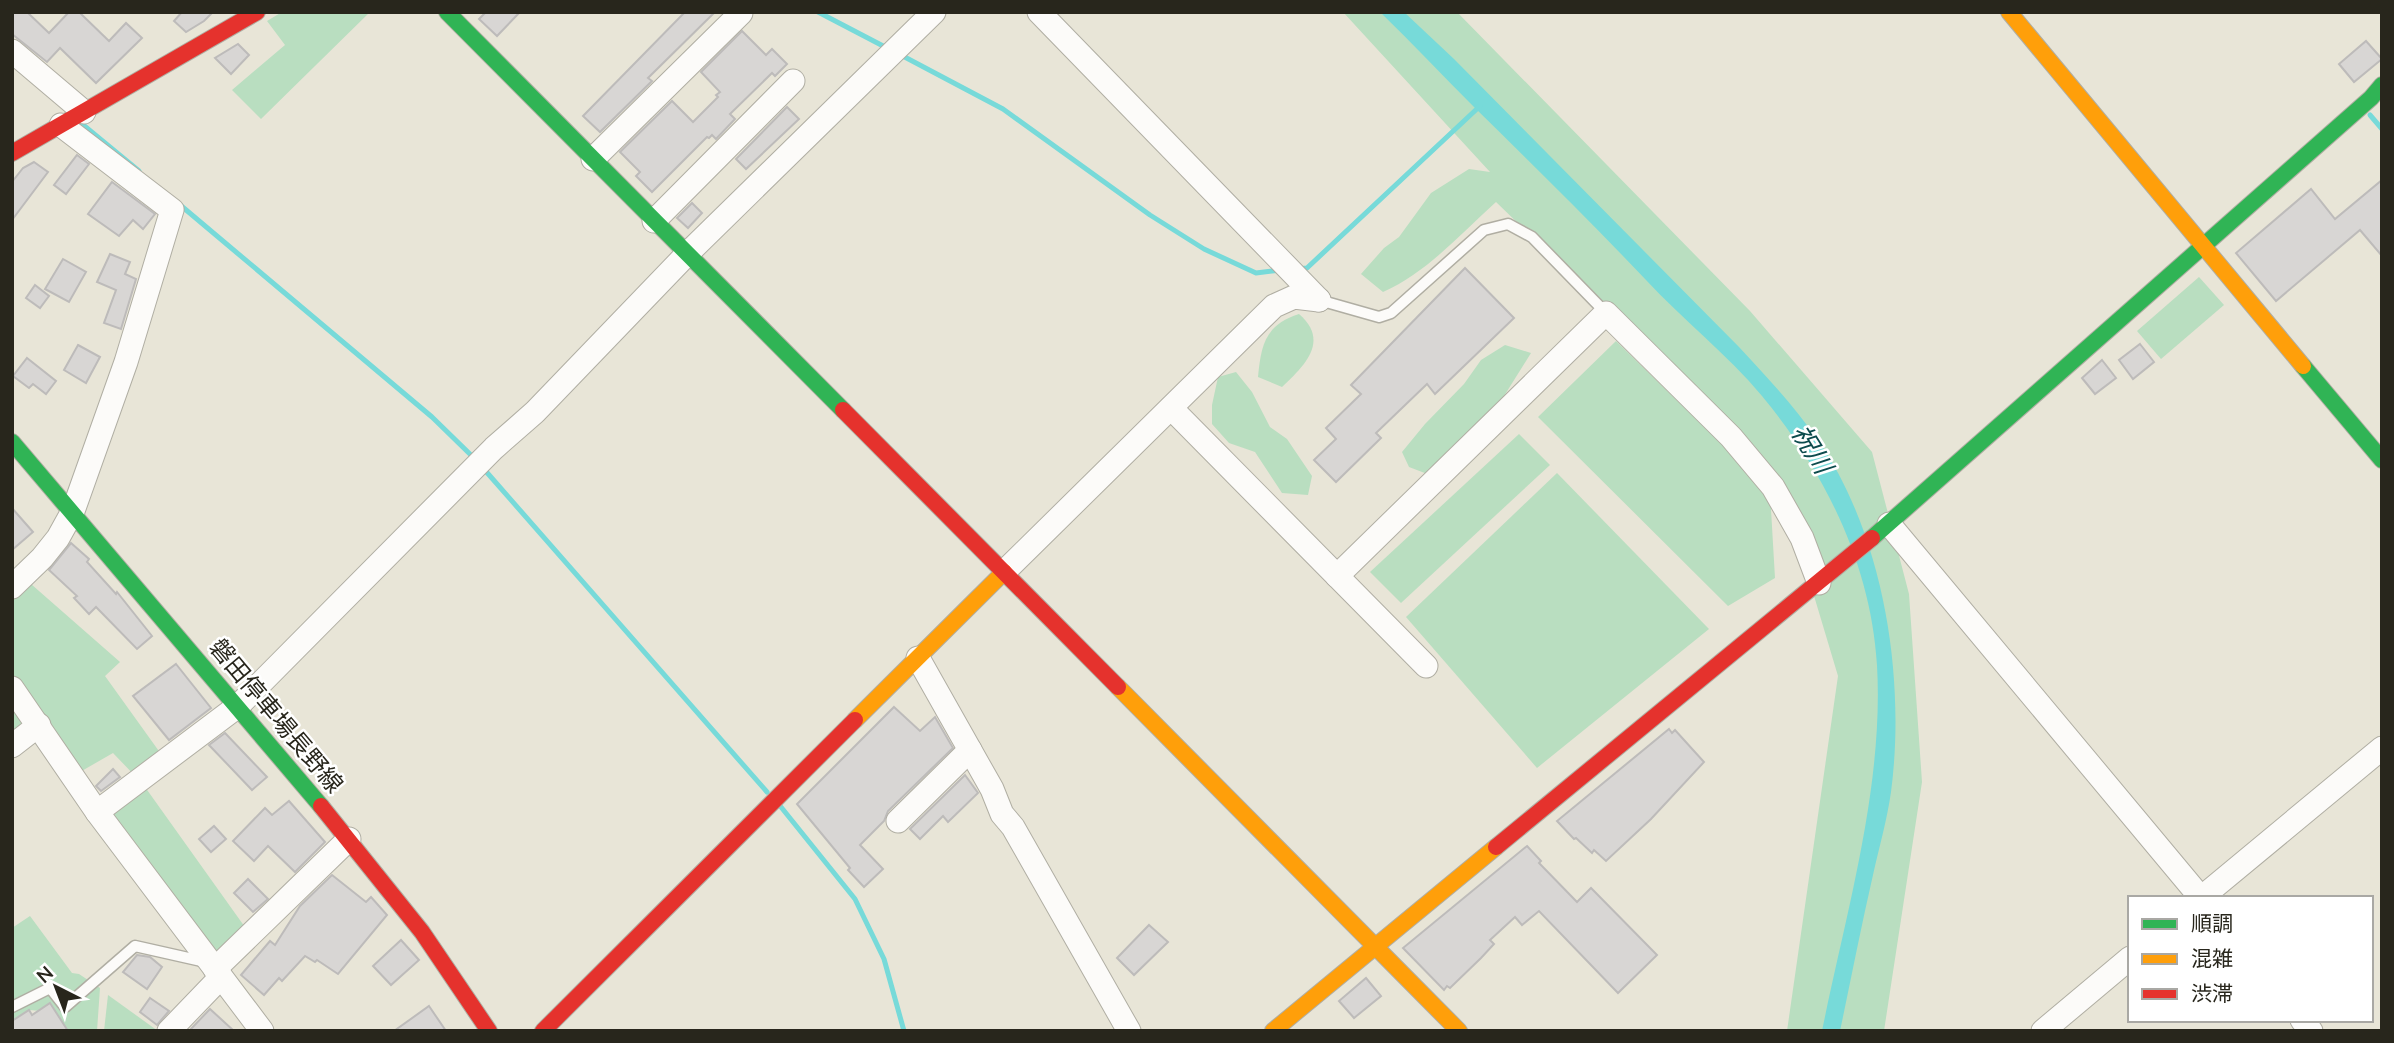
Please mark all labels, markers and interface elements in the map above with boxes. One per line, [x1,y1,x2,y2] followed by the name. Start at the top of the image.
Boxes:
[1785,418,1842,482] water label: 祝川
[204,632,350,799] street label: 磐田停車場長野線
[2128,896,2373,1022] legend
[2191,910,2233,936] text: 順調
[2191,945,2233,971] text: 混雑
[21,952,91,1022] north arrow
[31,961,58,988] text: N
[2191,980,2233,1006] text: 渋滞

